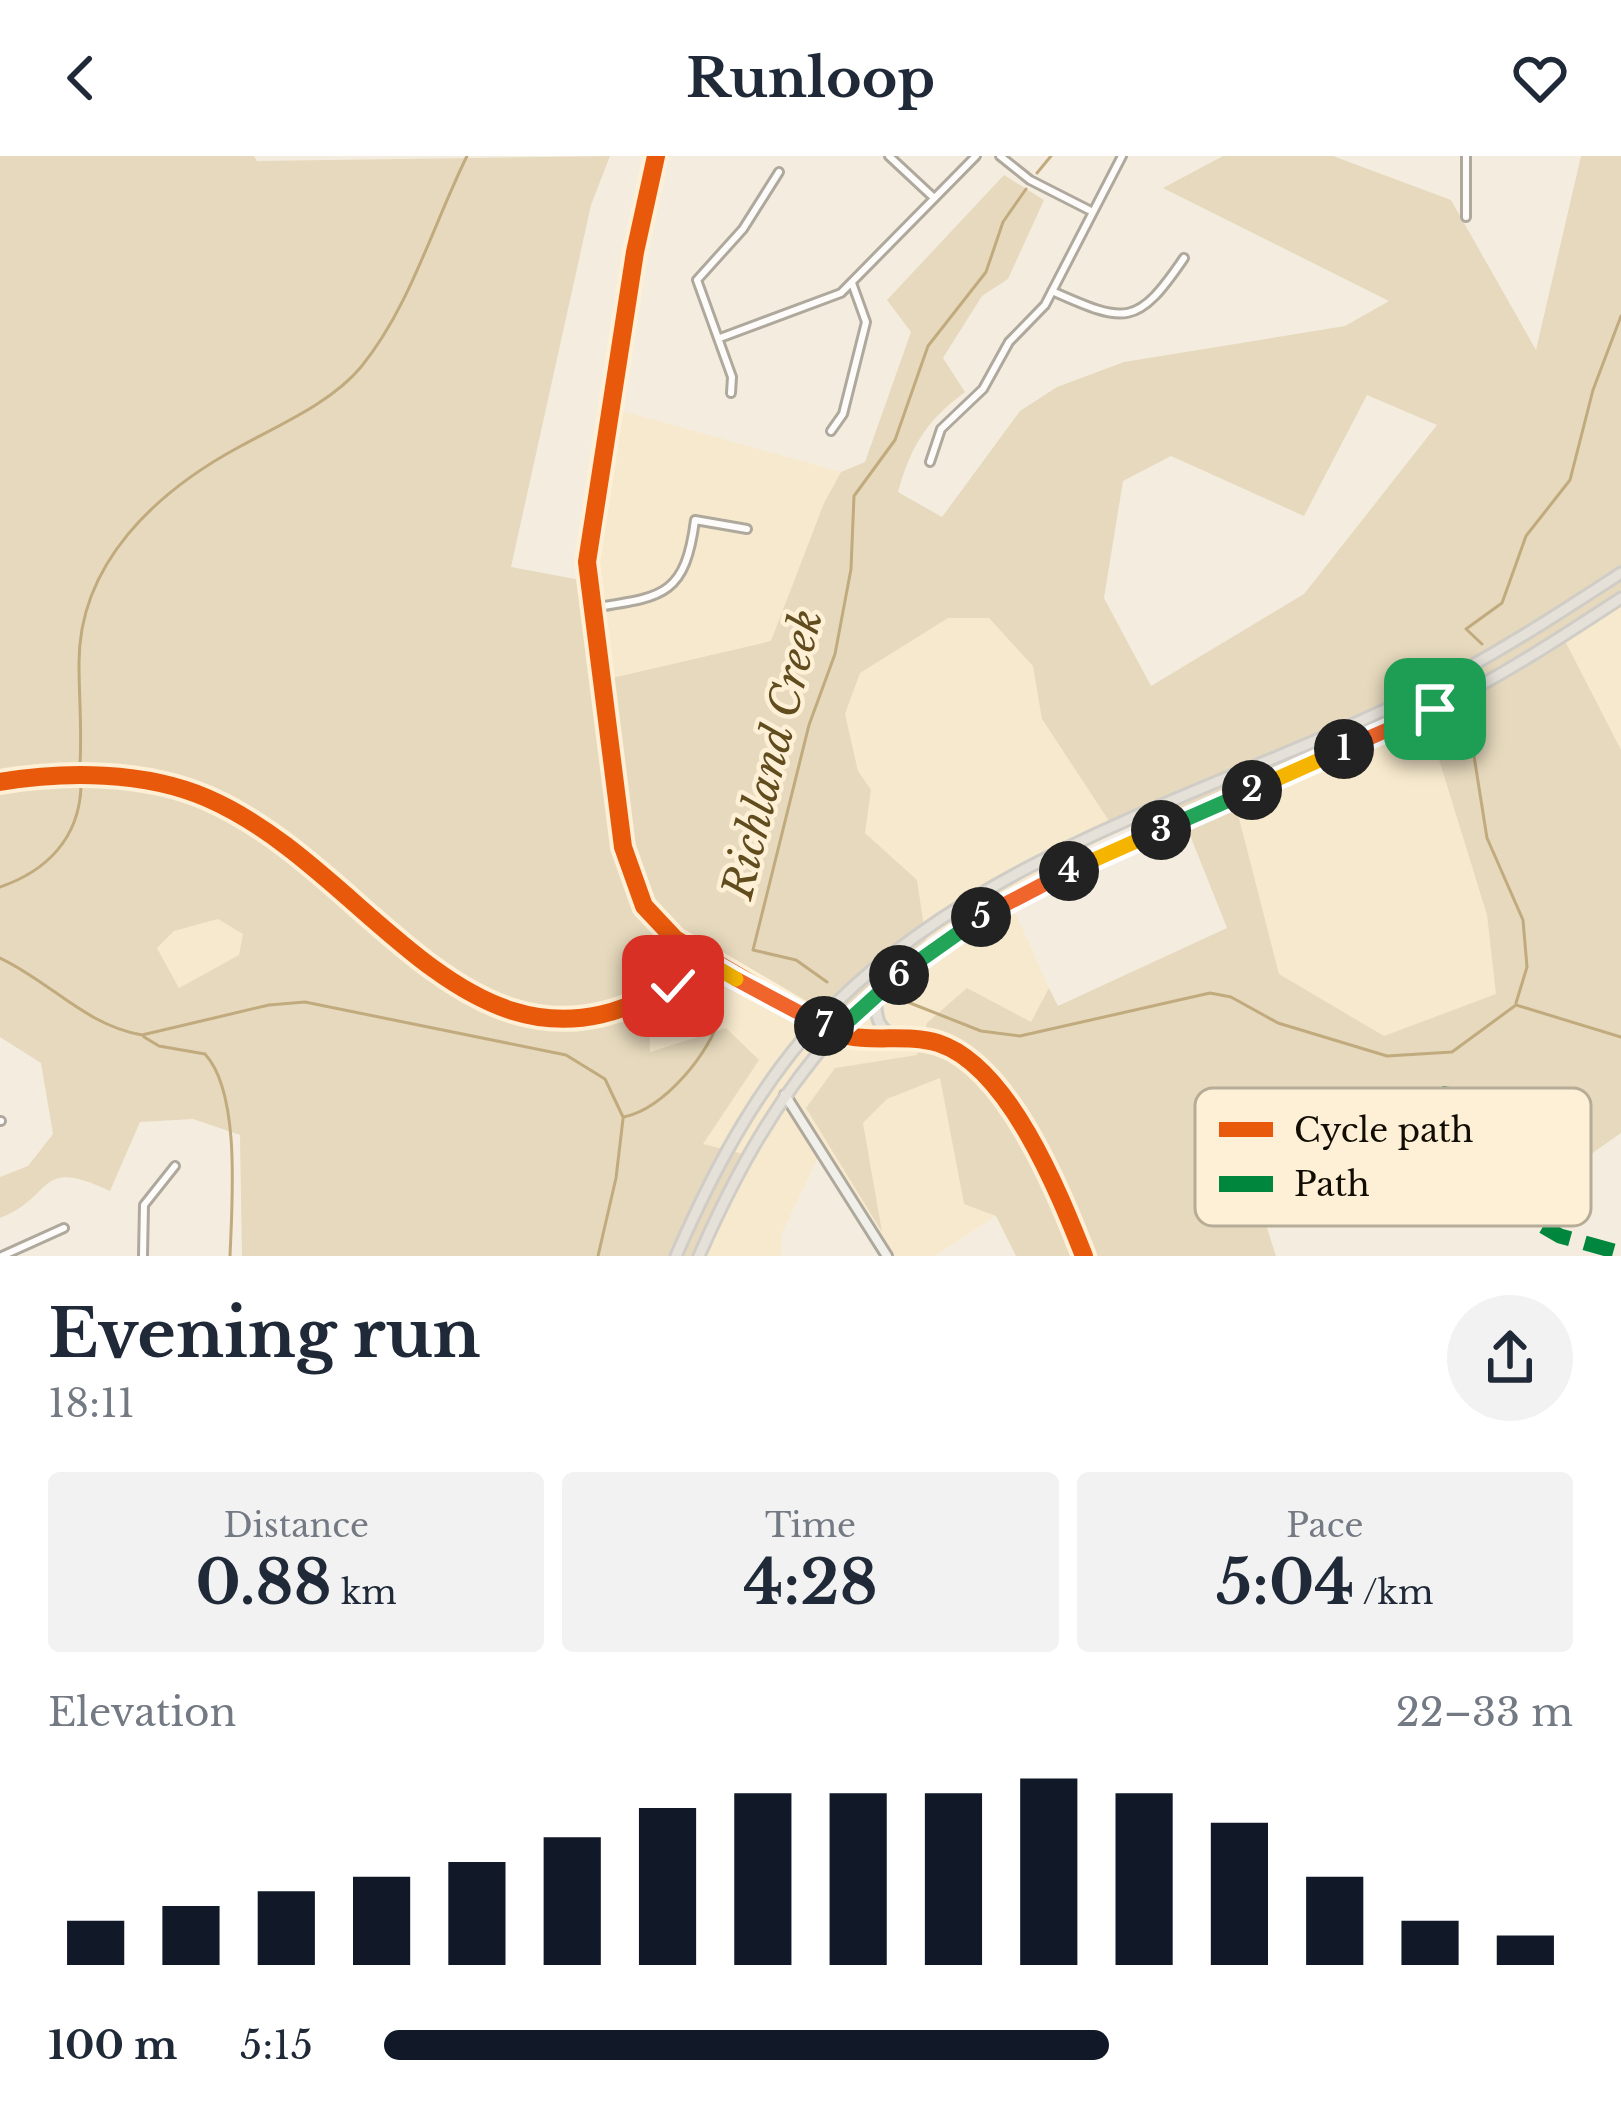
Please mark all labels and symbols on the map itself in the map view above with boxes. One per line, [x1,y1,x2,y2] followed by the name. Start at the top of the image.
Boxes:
[711,604,833,905] water label: Richland Creek
[1384,658,1486,760] pin
[1314,719,1374,779] pin: 1
[1222,760,1282,820] pin: 2
[1131,800,1191,860] pin: 3
[1039,841,1099,901] pin: 4
[951,887,1011,947] pin: 5
[622,935,724,1037] pin
[869,945,929,1005] pin: 6
[794,996,854,1056] pin: 7
[1195,1088,1591,1226] legend
[1294,1110,1474,1151] text: Cycle path
[1294,1164,1370,1205] text: Path

